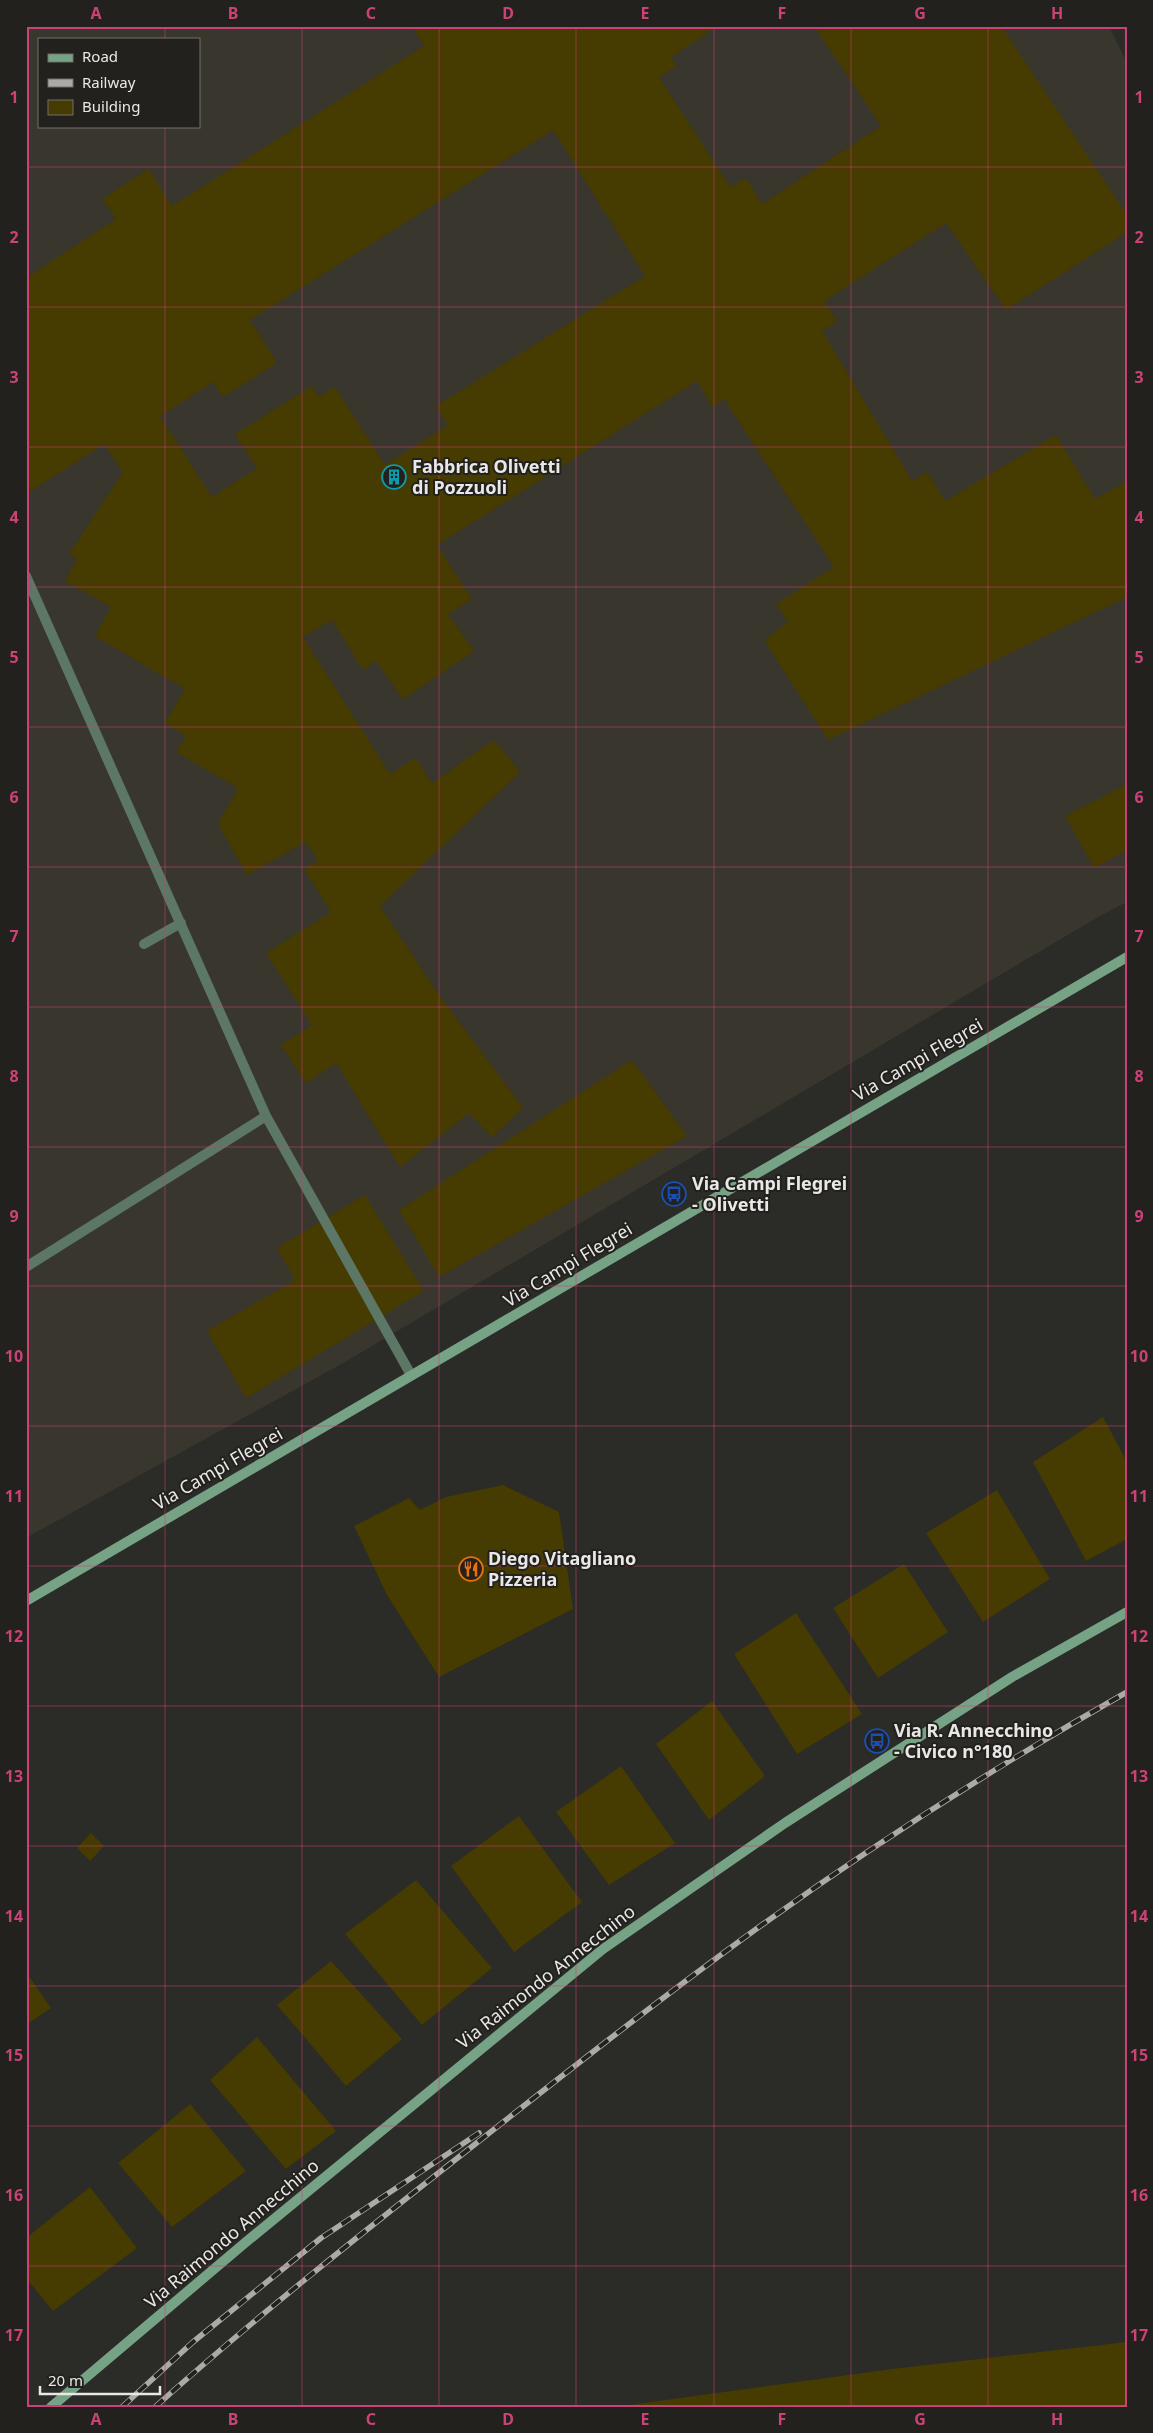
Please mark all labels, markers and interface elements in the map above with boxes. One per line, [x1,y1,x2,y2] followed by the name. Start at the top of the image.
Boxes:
[90,2,102,24] text: A
[228,2,238,24] text: B
[366,2,376,24] text: C
[502,2,514,24] text: D
[641,2,650,24] text: E
[778,2,786,24] text: F
[914,2,926,24] text: G
[1051,2,1063,24] text: H
[38,38,200,128] legend
[82,46,118,66] text: Road
[82,72,136,92] text: Railway
[9,86,19,108] text: 1
[1134,86,1144,108] text: 1
[82,96,140,116] text: Building
[9,226,19,248] text: 2
[1134,226,1144,248] text: 2
[9,366,19,388] text: 3
[1134,366,1144,388] text: 3
[412,454,561,499] place label: Fabbrica Olivetti di Pozzuoli
[381,464,407,490] building icon: Fabbrica Olivetti di Pozzuoli
[9,506,19,528] text: 4
[1134,506,1144,528] text: 4
[9,646,19,668] text: 5
[1134,646,1144,668] text: 5
[9,786,19,808] text: 6
[1134,786,1144,808] text: 6
[9,925,19,947] text: 7
[1134,925,1144,947] text: 7
[848,1012,987,1106] street label: Via Campi Flegrei
[9,1065,19,1087] text: 8
[1134,1065,1144,1087] text: 8
[692,1171,847,1216] place label: Via Campi Flegrei - Olivetti
[661,1181,687,1207] bus stop icon: Via Campi Flegrei - Olivetti
[9,1205,19,1227] text: 9
[1134,1205,1144,1227] text: 9
[499,1216,636,1312] street label: Via Campi Flegrei
[5,1345,23,1367] text: 10
[1130,1345,1148,1367] text: 10
[148,1421,287,1515] street label: Via Campi Flegrei
[5,1485,23,1507] text: 11
[1130,1485,1148,1507] text: 11
[488,1546,636,1591] place label: Diego Vitagliano Pizzeria
[458,1556,484,1582] restaurant icon: Diego Vitagliano Pizzeria
[5,1625,23,1647] text: 12
[1130,1625,1148,1647] text: 12
[894,1718,1053,1763] place label: Via R. Annecchino - Civico n°180
[864,1728,890,1754] bus stop icon: Via R. Annecchino - Civico n°180
[5,1765,23,1787] text: 13
[1130,1765,1148,1787] text: 13
[451,1899,640,2054] street label: Via Raimondo Annecchino
[5,1905,23,1927] text: 14
[1130,1905,1148,1927] text: 14
[5,2044,23,2066] text: 15
[1130,2044,1148,2066] text: 15
[139,2153,324,2313] street label: Via Raimondo Annecchino
[5,2184,23,2206] text: 16
[1130,2184,1148,2206] text: 16
[5,2324,23,2346] text: 17
[1130,2324,1148,2346] text: 17
[40,2363,160,2395] scale bar
[48,2370,83,2390] text: 20 m
[90,2408,102,2430] text: A
[228,2408,238,2430] text: B
[366,2408,376,2430] text: C
[502,2408,514,2430] text: D
[641,2408,650,2430] text: E
[778,2408,786,2430] text: F
[914,2408,926,2430] text: G
[1051,2408,1063,2430] text: H

